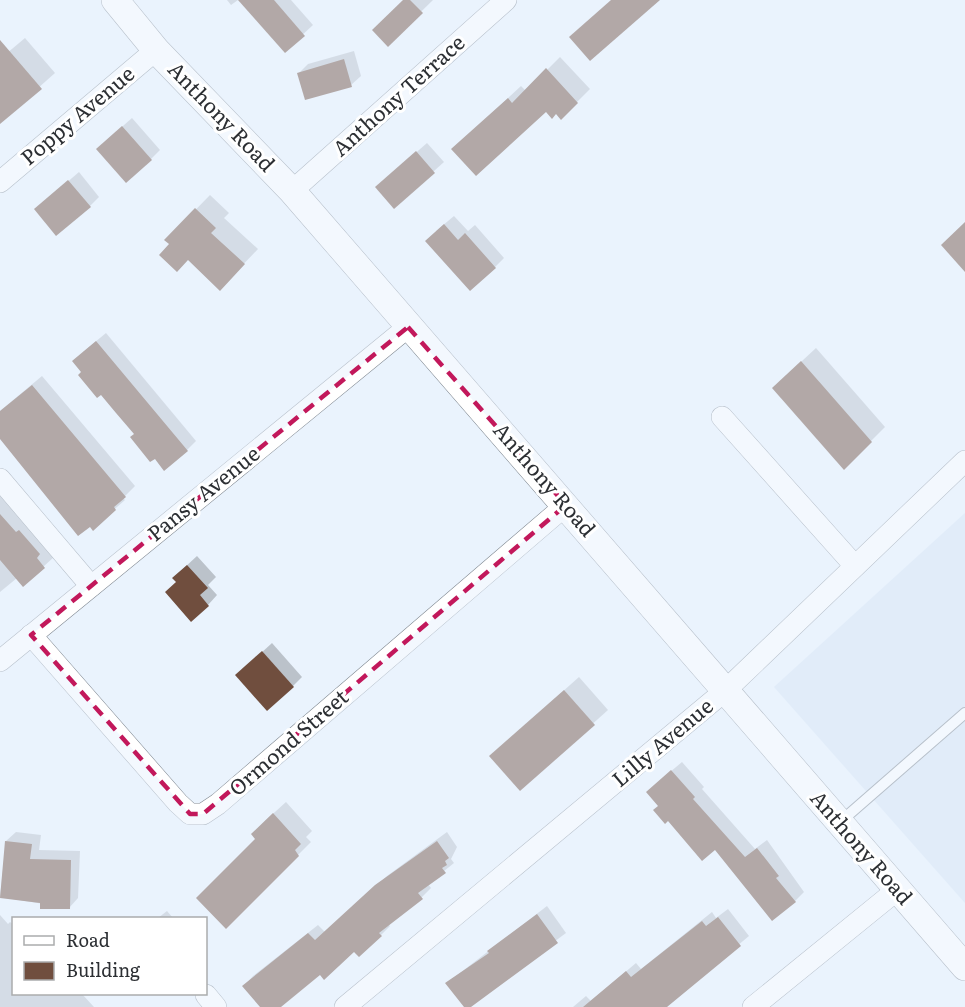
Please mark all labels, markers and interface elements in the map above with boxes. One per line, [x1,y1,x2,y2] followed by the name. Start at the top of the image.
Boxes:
[324,26,470,162] street label: Anthony Terrace
[162,53,284,177] street label: Anthony Road
[13,57,140,171] street label: Poppy Avenue
[487,414,604,542] street label: Anthony Road
[140,437,265,547] street label: Pansy Avenue
[221,680,354,802] street label: Ormond Street
[604,689,719,793] street label: Lilly Avenue
[804,782,921,910] street label: Anthony Road
[12,917,207,995] legend
[66,926,110,953] text: Road
[66,956,141,983] text: Building

